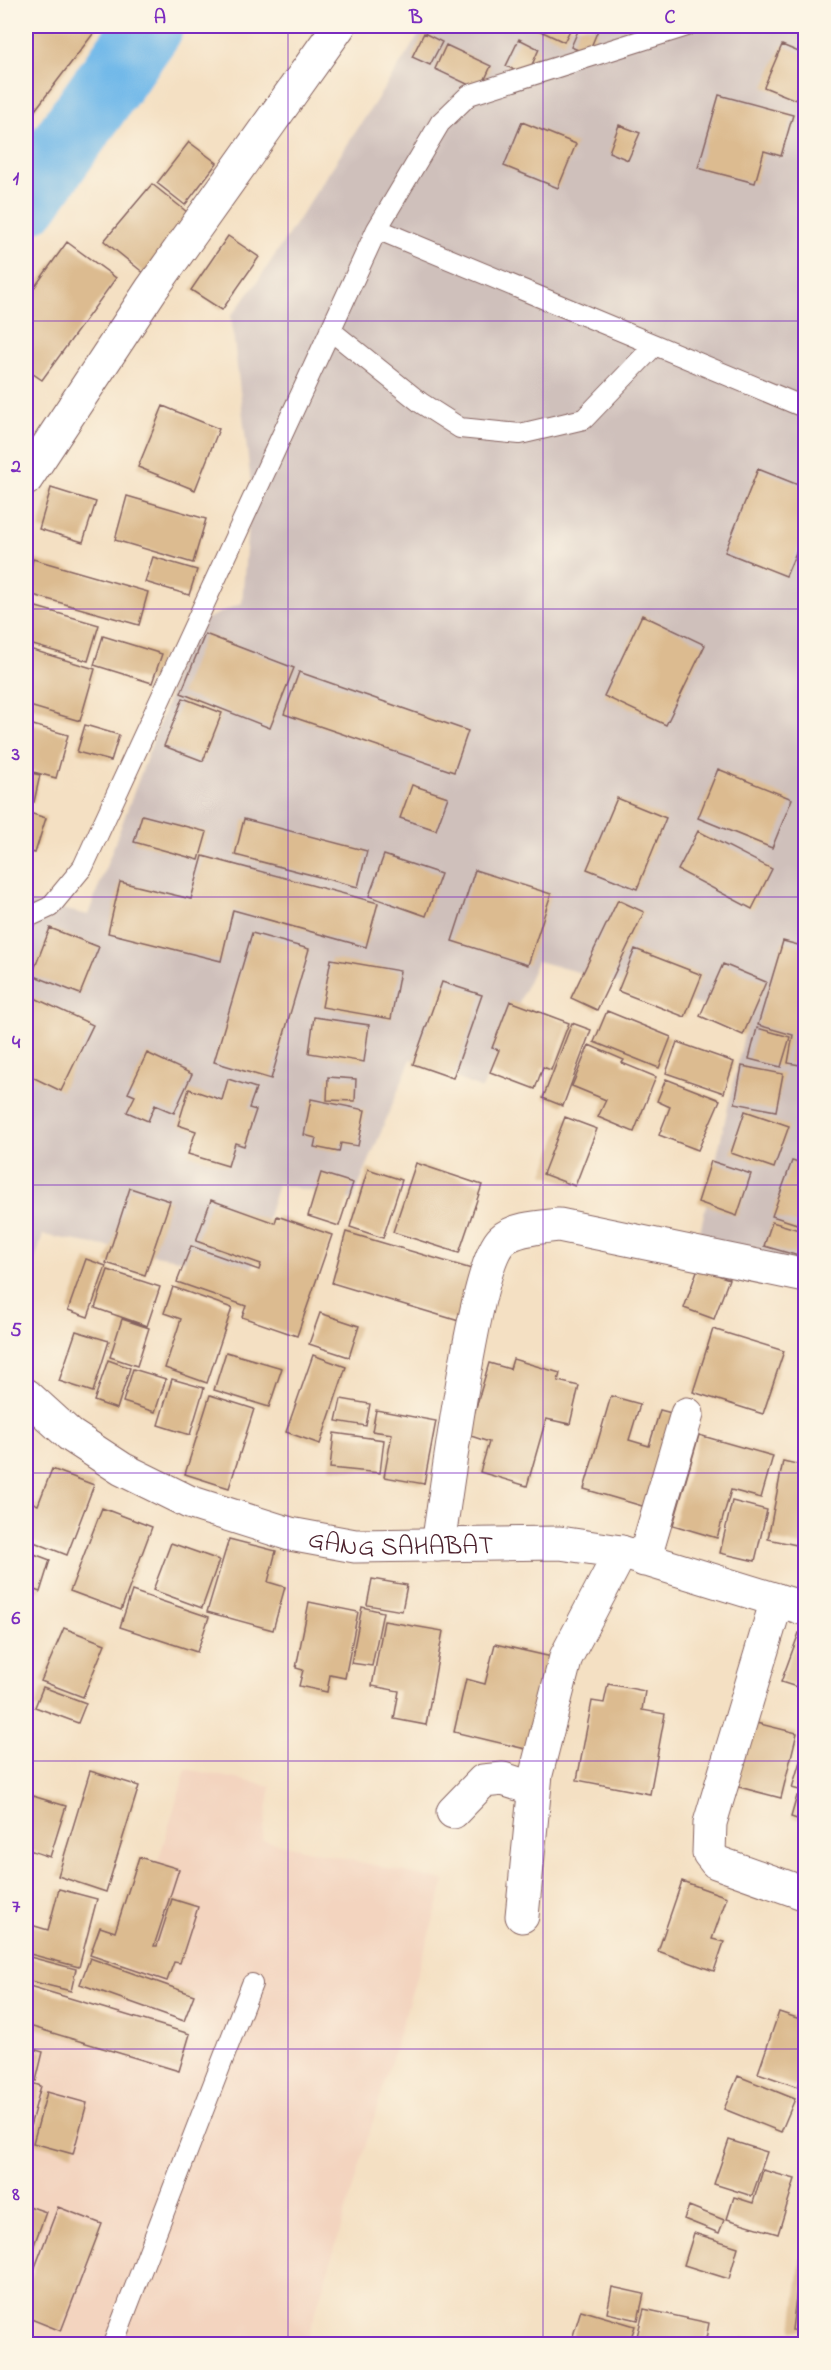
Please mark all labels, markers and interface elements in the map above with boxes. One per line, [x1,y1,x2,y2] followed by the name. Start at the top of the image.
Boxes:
[154,4,166,33] text: A
[408,4,423,33] text: B
[665,4,676,33] text: C
[13,165,20,194] text: 1
[10,453,21,482] text: 2
[11,741,20,770] text: 3
[12,1029,21,1058] text: 4
[10,1317,22,1346] text: 5
[305,1522,494,1568] street label: GANG SAHABAT
[12,1605,21,1634] text: 6
[12,1893,21,1922] text: 7
[11,2181,20,2210] text: 8

